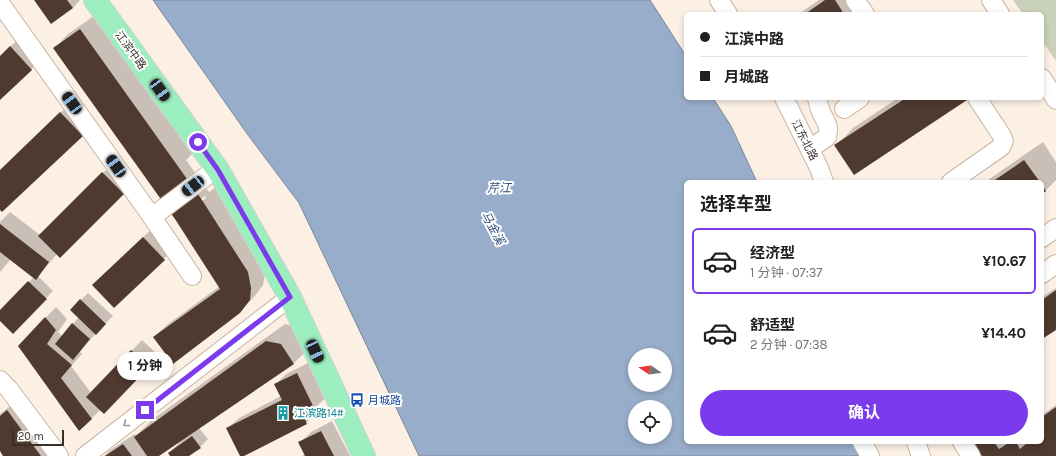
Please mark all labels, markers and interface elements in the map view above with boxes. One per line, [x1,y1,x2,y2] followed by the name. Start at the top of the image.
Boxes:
[112,29,149,72] street label: 江滨中路
[724,30,784,48] text: 江滨中路
[724,68,769,86] text: 月城路
[148,77,172,103] car
[60,90,84,116] car
[789,118,820,163] street label: 江东北路
[189,133,207,151] route start
[104,153,128,179] car
[180,174,206,198] car
[487,181,513,195] water label: 芹江
[700,193,772,215] text: 选择车型
[478,209,509,249] water label: 马金溪
[702,243,738,279] icon: car
[750,244,795,262] text: 经济型
[983,252,1026,270] text: ¥10.67
[750,265,822,280] text: 1 分钟 · 07:37
[702,315,738,351] icon: car
[750,316,795,334] text: 舒适型
[981,324,1026,342] text: ¥14.40
[750,337,828,352] text: 2 分钟 · 07:38
[304,338,326,364] car
[628,348,672,392] north arrow
[628,348,672,444] map controls
[117,352,173,380] callout: 1 分钟
[128,358,162,373] text: 1 分钟
[700,390,1028,436] button: 确认
[349,392,365,408] bus stop icon: 月城路
[368,394,401,407] place label: 月城路
[628,400,672,444] button: locate
[136,401,154,419] route end
[275,405,291,421] building icon: 江滨路14#
[294,407,344,420] place label: 江滨路14#
[124,419,131,426] one-way arrow
[12,428,64,447] scale bar
[18,430,44,443] text: 20 m

